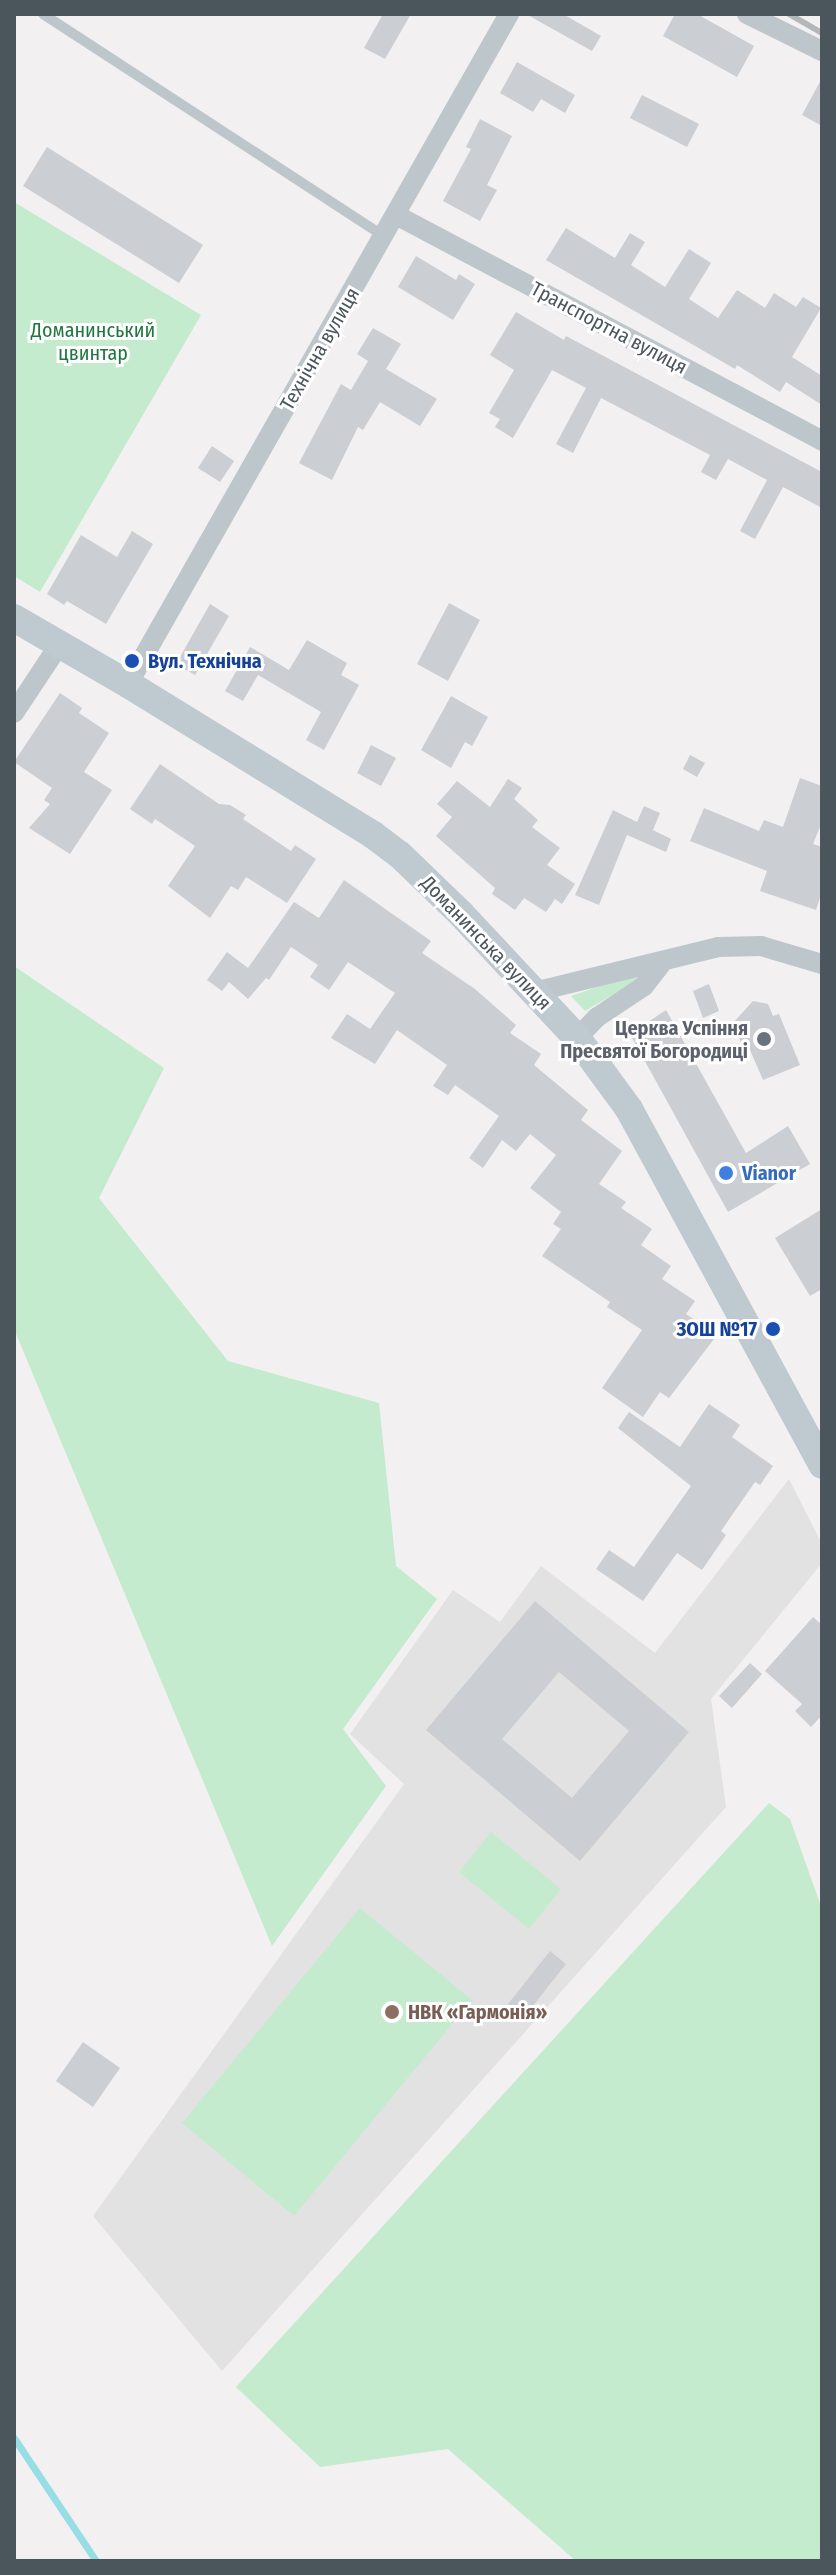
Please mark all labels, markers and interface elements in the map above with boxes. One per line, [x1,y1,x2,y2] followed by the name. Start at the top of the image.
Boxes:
[527,277,691,379] street label: Транспортна вулиця
[275,284,365,414] street label: Технічна вулиця
[31,319,155,366] park label: Доманинський цвинтар
[148,649,262,673] place label: Вул. Технічна
[123,652,141,670] marker: Вул. Технічна
[416,871,556,1015] street label: Доманинська вулиця
[560,1016,748,1063] place label: Церква Успіння Пресвятої Богородиці
[755,1030,773,1048] marker: Церква Успіння Пресвятої Богородиці
[742,1161,796,1185] place label: Vianor
[717,1164,735,1182] marker: Vianor
[677,1317,757,1341] place label: ЗОШ №17
[764,1320,782,1338] marker: ЗОШ №17
[408,2000,547,2024] place label: НВК «Гармонія»
[383,2003,401,2021] marker: НВК «Гармонія»

